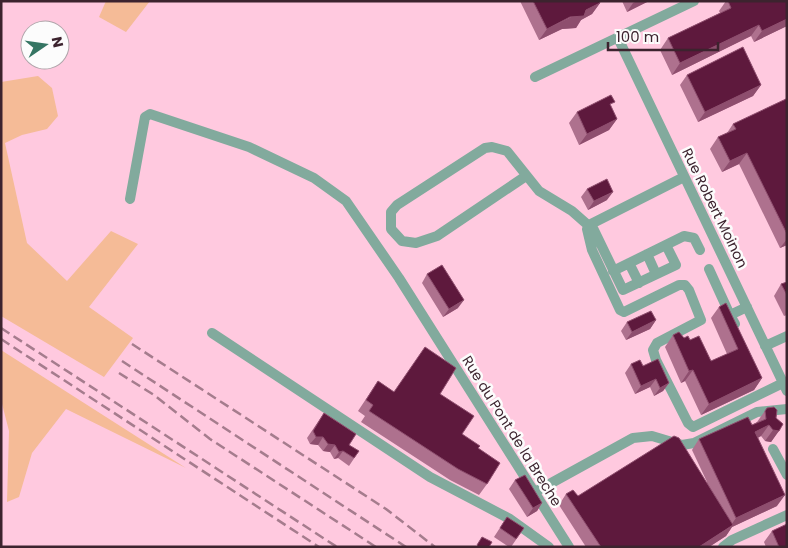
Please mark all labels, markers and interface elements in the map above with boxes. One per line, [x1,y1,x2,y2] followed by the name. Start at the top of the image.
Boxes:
[20,20,70,70] north arrow
[608,20,718,52] scale bar
[616,26,659,47] text: 100 m
[47,35,69,49] text: N
[677,145,753,271] street label: Rue Robert Moinon
[457,352,567,510] street label: Rue du Pont de la Breche

